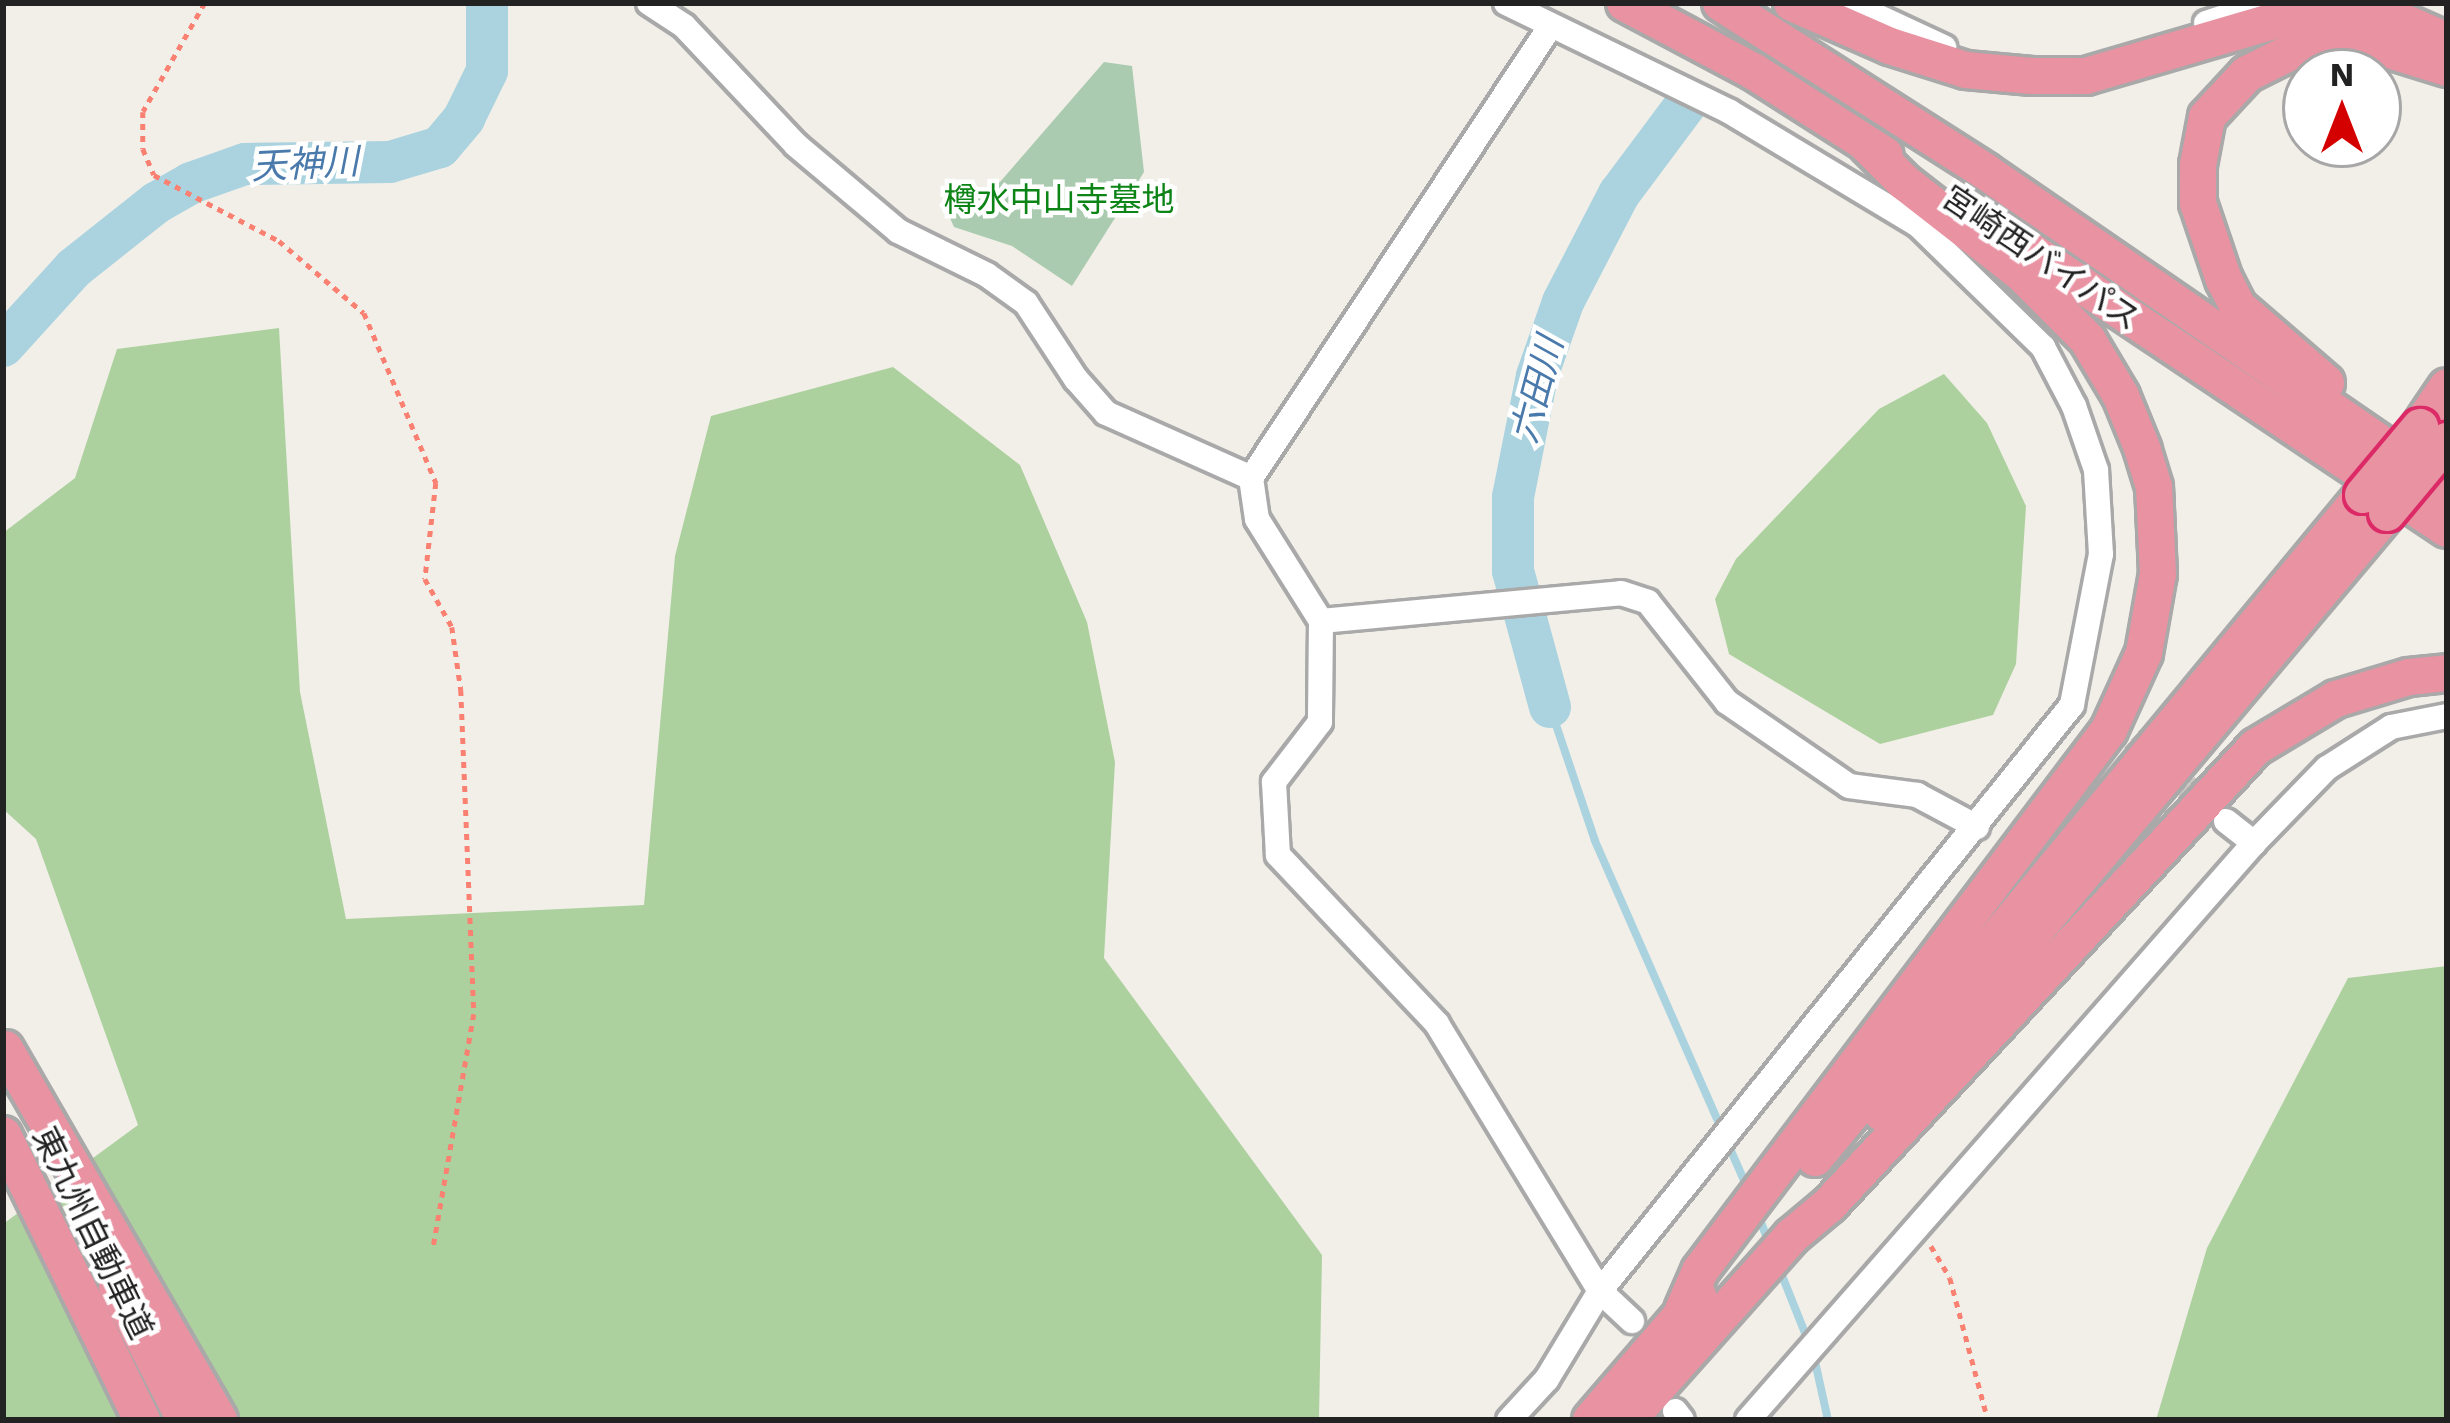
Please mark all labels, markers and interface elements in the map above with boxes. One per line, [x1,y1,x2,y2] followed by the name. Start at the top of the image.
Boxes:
[2282,48,2402,168] north arrow
[2330,55,2354,94] text: N
[250,141,360,189] water label: 天神川
[1934,177,2148,339] street label: 宮崎西バイパス
[944,180,1174,220] park label: 樽水中山寺墓地
[1503,332,1573,448] water label: 六田川
[25,1121,161,1345] street label: 東九州自動車道

